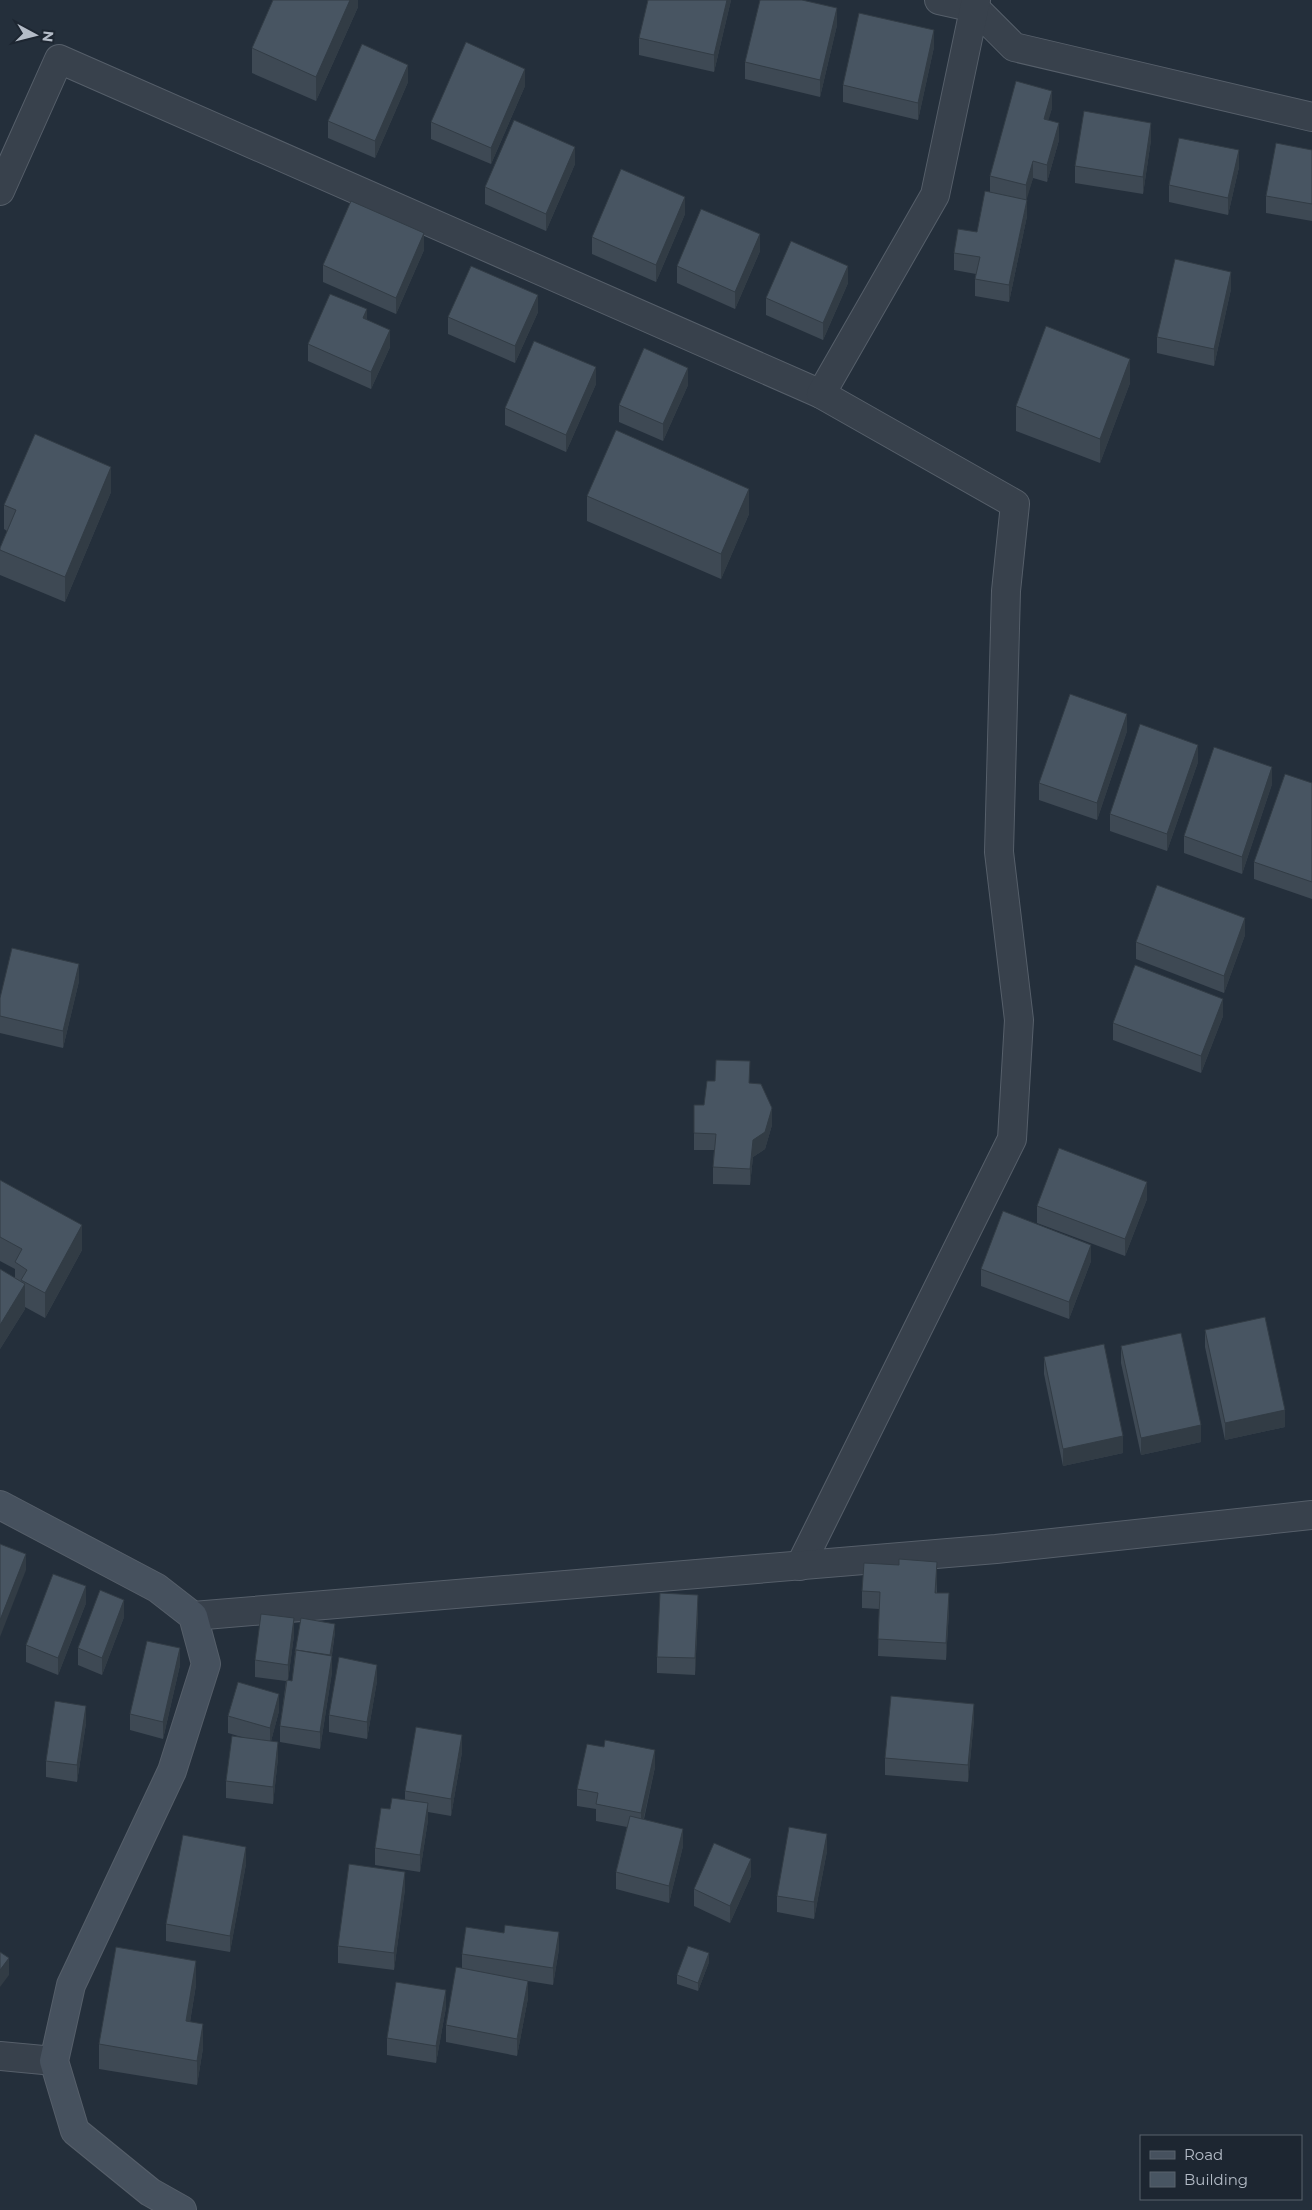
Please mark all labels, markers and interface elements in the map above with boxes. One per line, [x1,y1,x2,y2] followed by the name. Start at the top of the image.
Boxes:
[10,10,60,60] north arrow
[38,30,58,43] text: N
[1140,2135,1302,2200] legend
[1184,2145,1223,2164] text: Road
[1184,2170,1248,2189] text: Building

